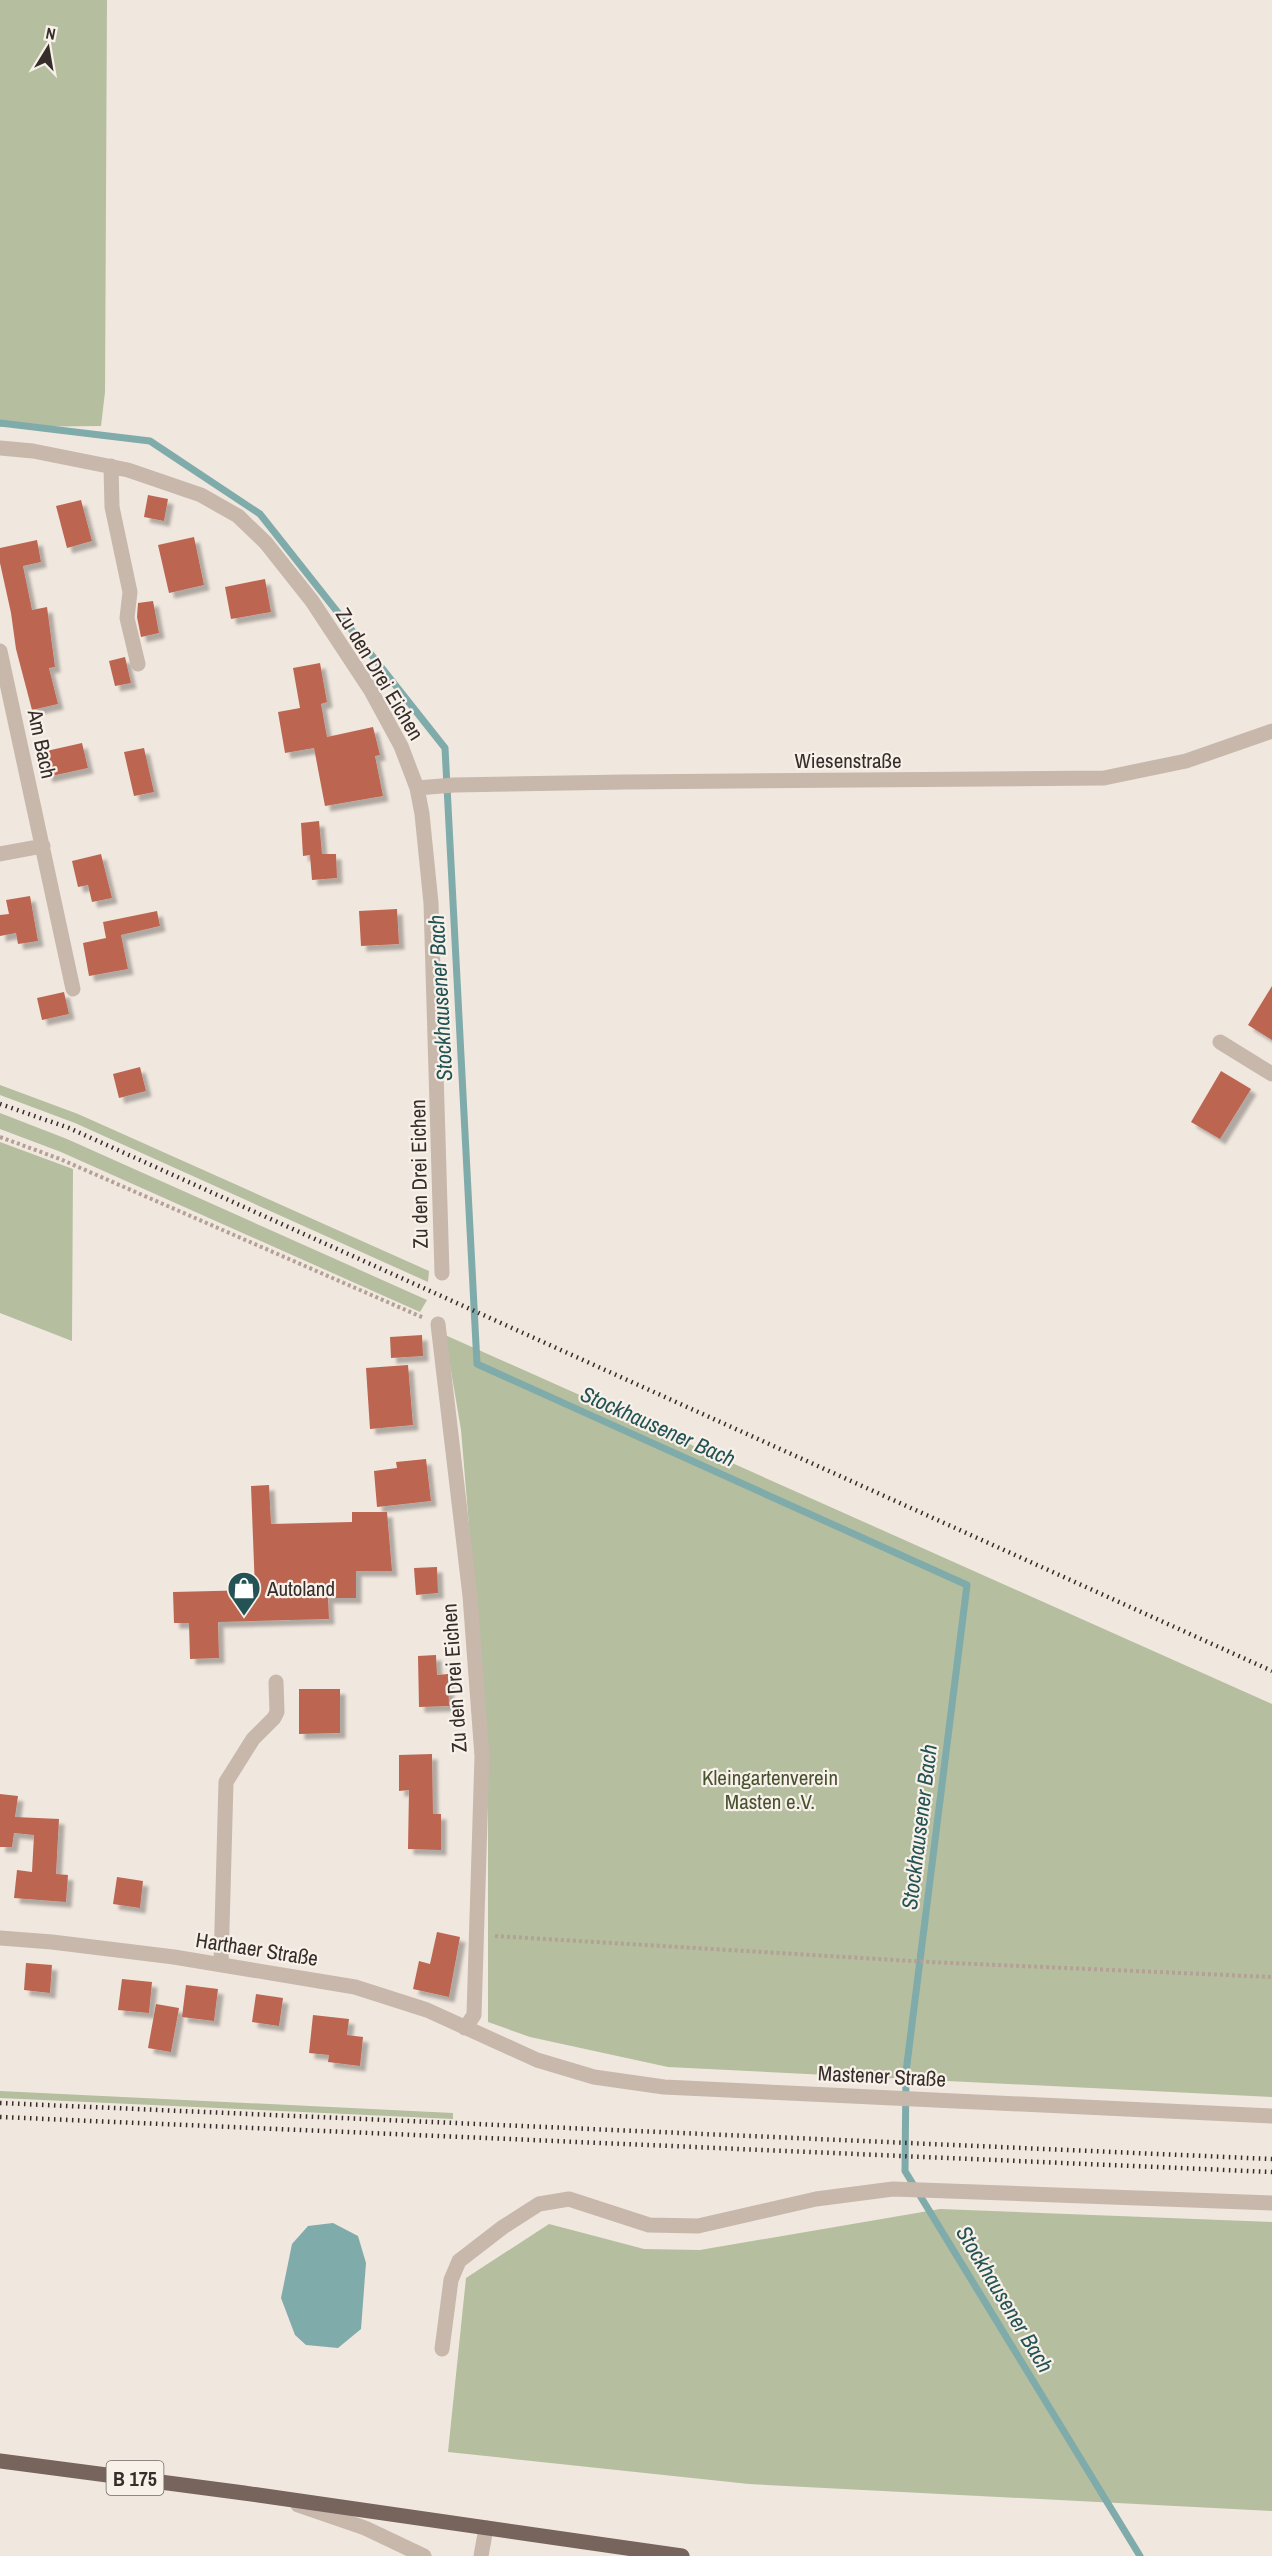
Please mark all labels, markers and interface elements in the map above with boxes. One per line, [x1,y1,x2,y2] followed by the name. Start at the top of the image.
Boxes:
[18,18,78,78] north arrow
[44,22,58,45] text: N
[329,603,431,745] street label: Zu den Drei Eichen
[20,706,63,781] street label: Am Bach
[794,746,902,775] street label: Wiesenstraße
[421,914,459,1082] water label: Stockhausener Bach
[403,1099,435,1249] street label: Zu den Drei Eichen
[576,1378,740,1474] water label: Stockhausener Bach
[226,1570,262,1617] shop icon: Autoland
[266,1574,335,1603] place label: Autoland
[434,1602,474,1754] street label: Zu den Drei Eichen
[894,1743,944,1911] water label: Stockhausener Bach
[702,1763,838,1816] park label: Kleingartenverein Masten e.V.
[194,1925,320,1973] street label: Harthaer Straße
[817,2058,947,2094] street label: Mastener Straße
[949,2220,1061,2378] water label: Stockhausener Bach
[106,2461,164,2495] road number: B 175

